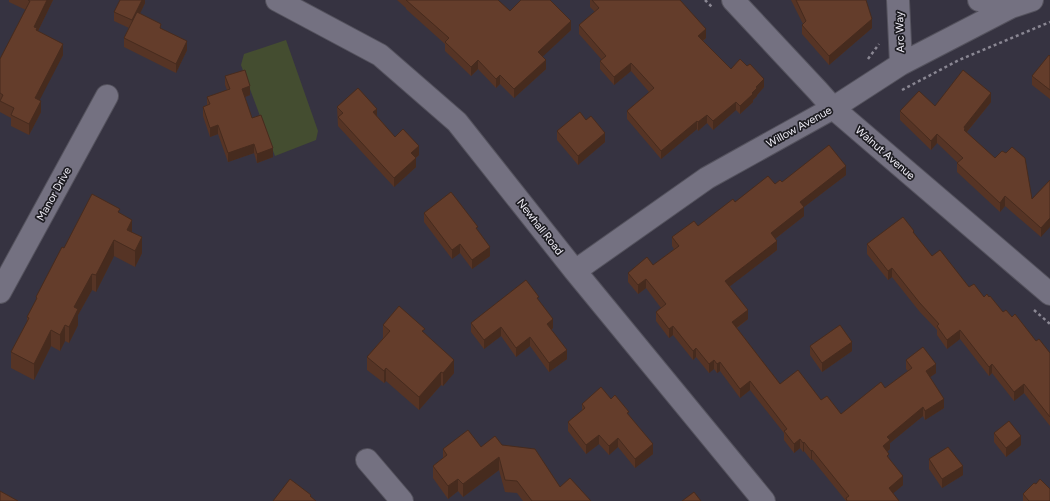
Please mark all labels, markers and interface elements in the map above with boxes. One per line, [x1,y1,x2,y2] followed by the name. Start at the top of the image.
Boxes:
[893,11,907,53] street label: Arc Way
[764,104,834,150] street label: Willow Avenue
[853,124,917,182] street label: Walnut Avenue
[34,165,74,223] street label: Manor Drive
[514,196,566,258] street label: Newhall Road

